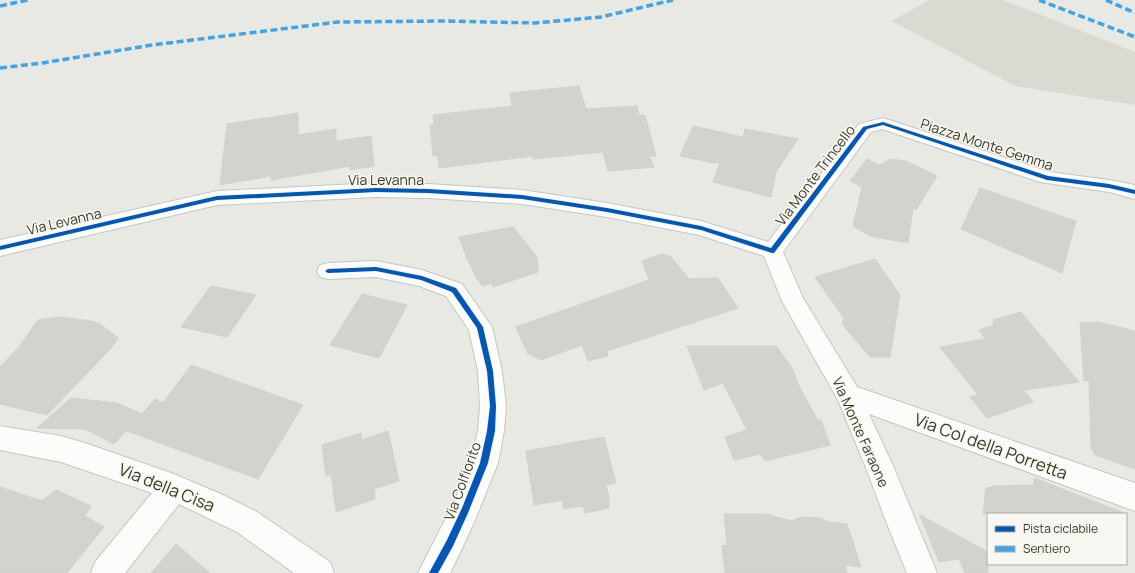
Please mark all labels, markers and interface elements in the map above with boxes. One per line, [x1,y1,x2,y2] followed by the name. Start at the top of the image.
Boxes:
[918,114,1056,174] street label: Piazza Monte Gemma
[771,121,859,229] street label: Via Monte Trincello
[348,170,424,189] street label: Via Levanna
[25,203,103,239] street label: Via Levanna
[828,374,894,490] street label: Via Monte Faraone
[911,408,1071,484] street label: Via Col della Porretta
[439,439,485,523] street label: Via Colfiorito
[115,457,219,517] street label: Via della Cisa
[987,513,1127,565] legend
[1023,520,1098,537] text: Pista ciclabile
[1023,540,1070,557] text: Sentiero

